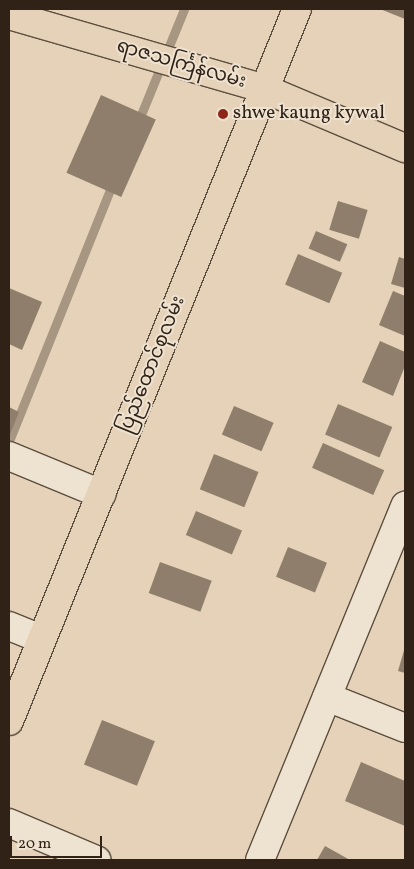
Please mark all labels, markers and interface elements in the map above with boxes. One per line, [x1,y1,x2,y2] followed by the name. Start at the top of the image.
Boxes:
[114,36,248,94] street label: ရာဇသင်္ကြန်လမ်း
[233,103,385,125] place label: shwe kaung kywal
[217,108,229,120] marker: shwe kaung kywal
[115,293,191,437] street label: ပြည်ထောင်စုလမ်း
[12,826,105,858] scale bar
[18,834,51,855] text: 20 m

